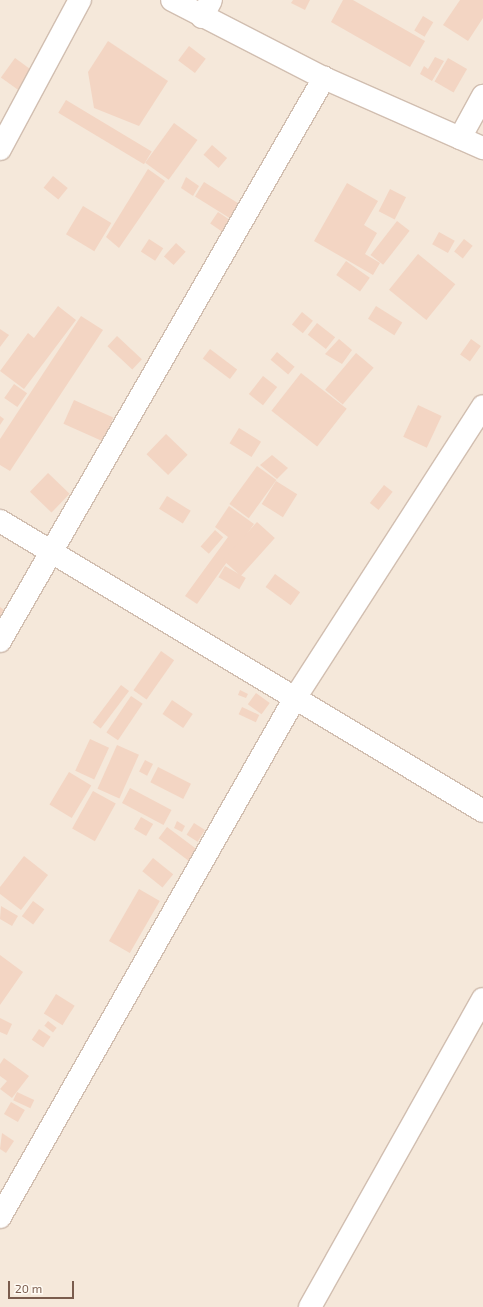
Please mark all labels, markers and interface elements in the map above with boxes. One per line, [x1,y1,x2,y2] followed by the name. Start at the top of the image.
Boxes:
[10,1273,76,1299] scale bar
[15,1281,42,1295] text: 20 m

